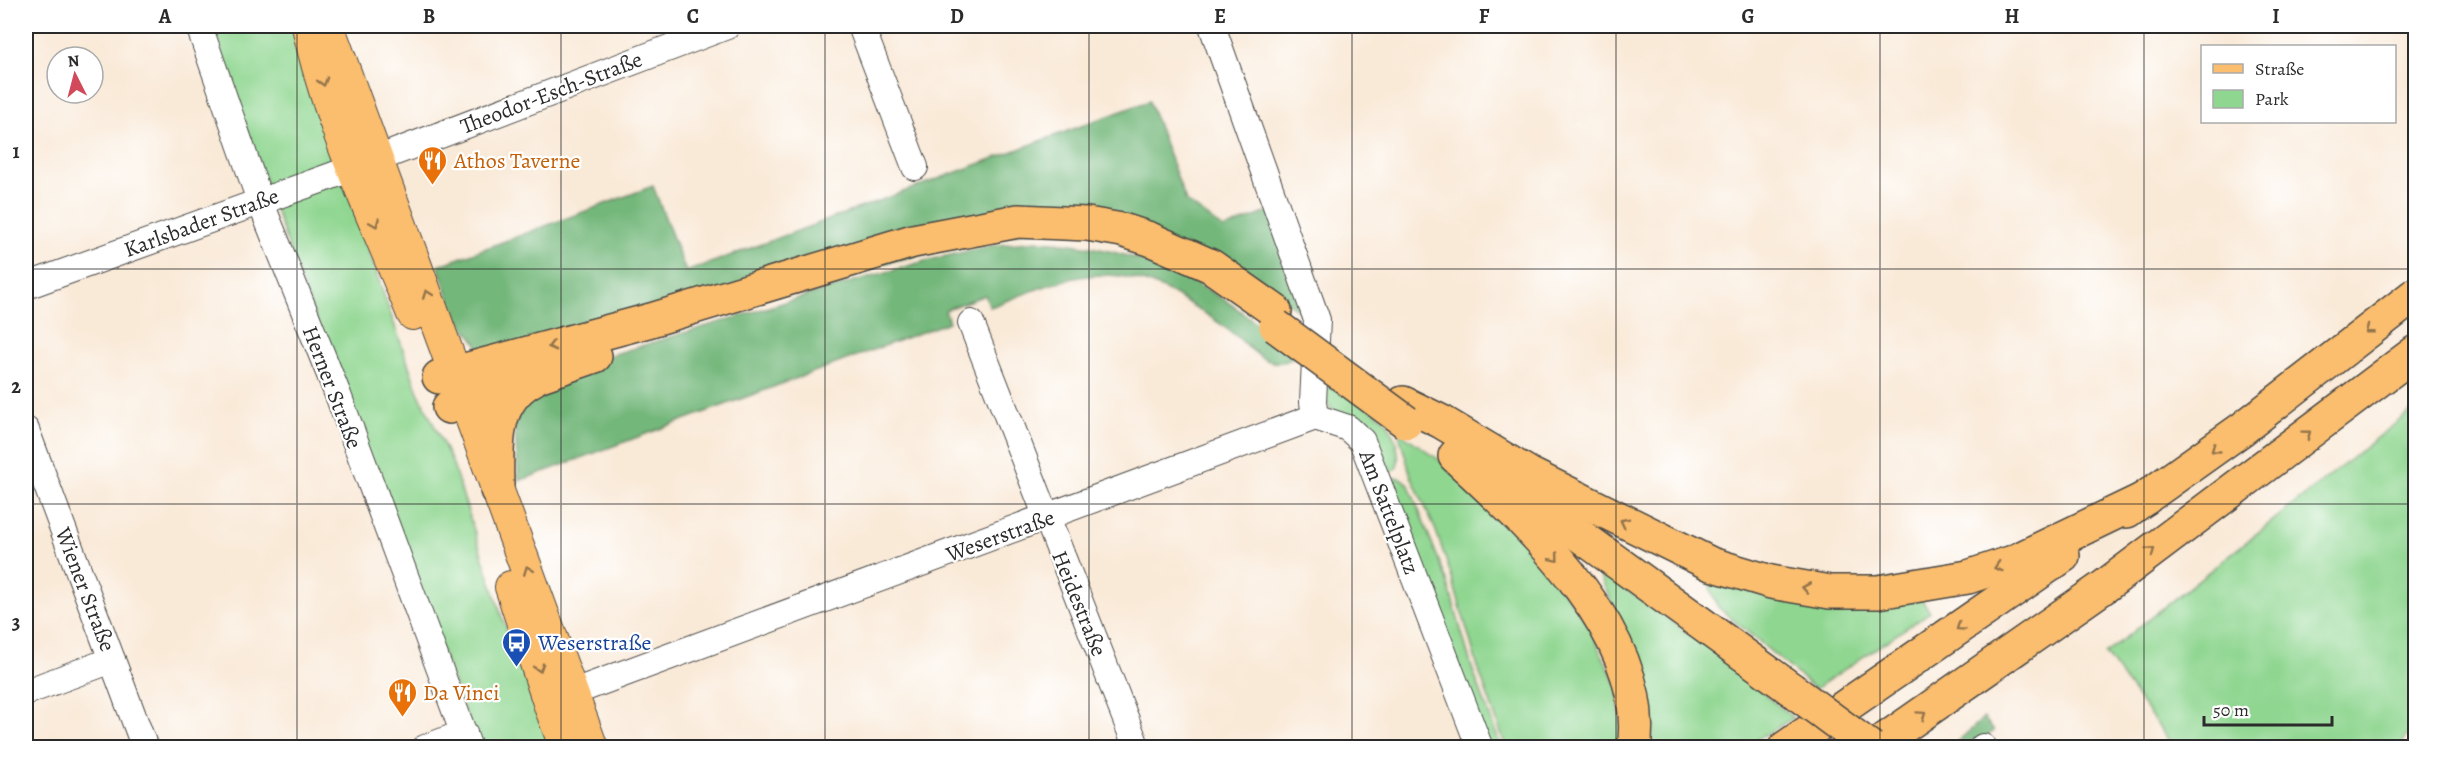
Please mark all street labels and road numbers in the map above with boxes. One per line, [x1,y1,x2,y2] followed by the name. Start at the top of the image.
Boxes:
[456,44,647,141] street label: Theodor-Esch-Straße
[120,181,283,265] street label: Karlsbader Straße
[295,322,369,453] street label: Herner Straße
[1351,445,1427,579] street label: Am Sattelplatz
[941,502,1059,570] street label: Weserstraße
[47,522,122,656] street label: Wiener Straße
[1044,546,1114,661] street label: Heidestraße

